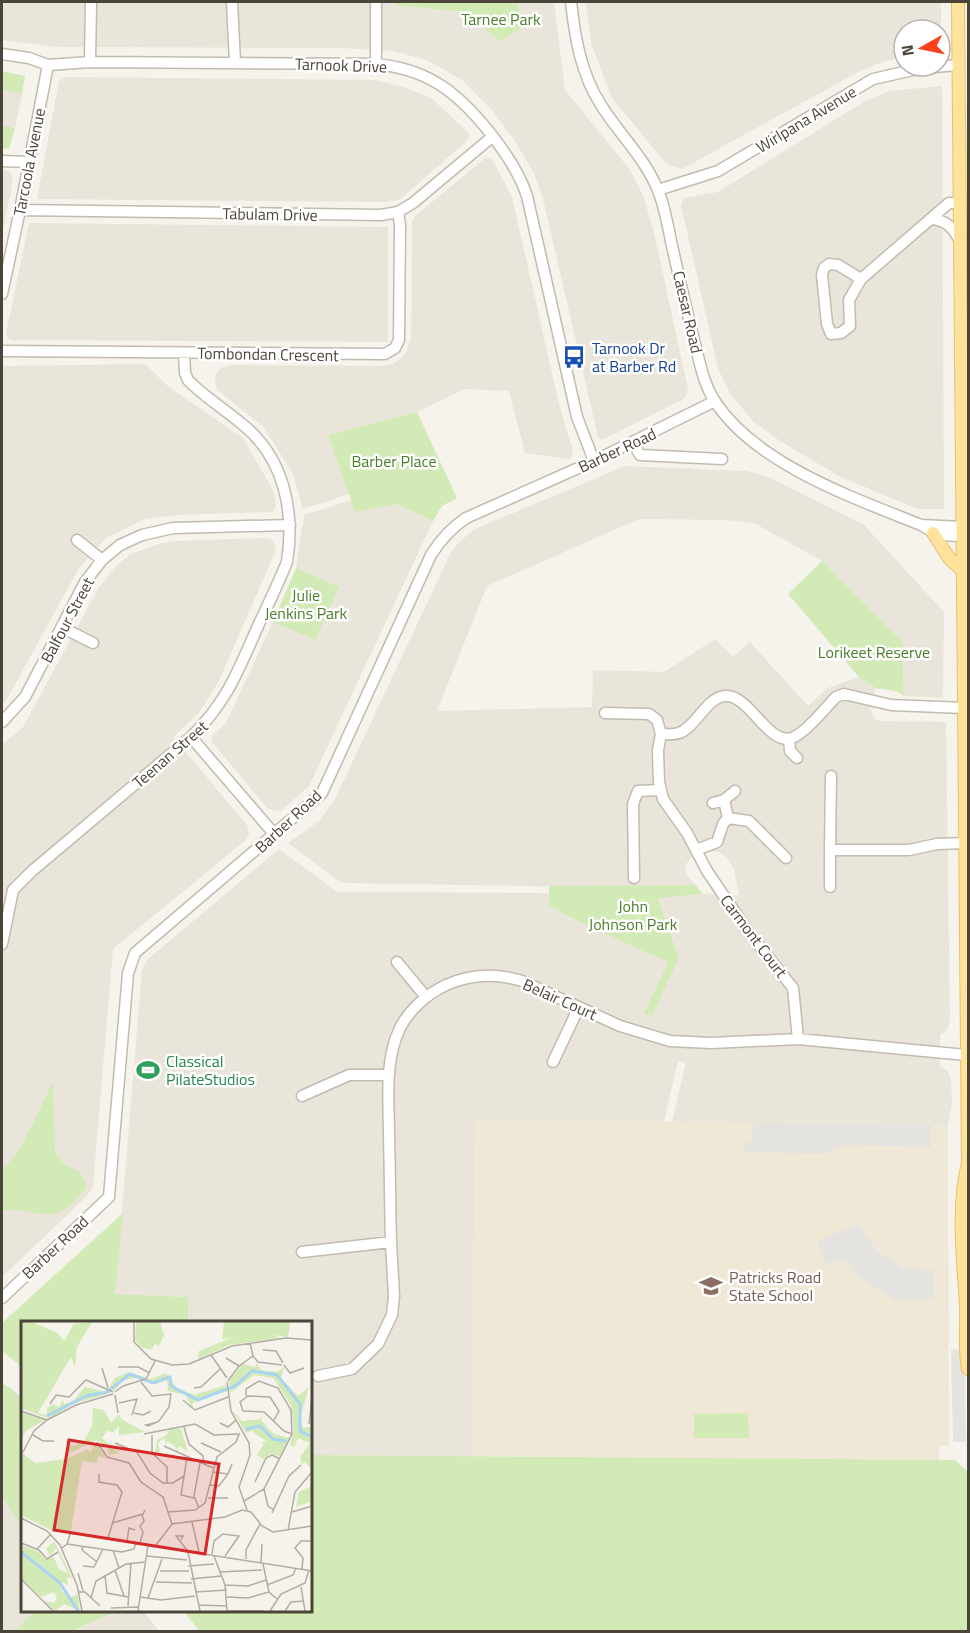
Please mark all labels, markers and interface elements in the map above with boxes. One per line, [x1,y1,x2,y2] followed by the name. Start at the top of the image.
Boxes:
[461,7,541,31] park label: Tarnee Park
[892,18,952,78] north arrow
[894,43,920,58] text: N
[294,51,388,79] street label: Tarnook Drive
[751,79,861,159] street label: Wirlpana Avenue
[7,106,51,218] street label: Tarcoola Avenue
[222,201,318,227] street label: Tabulam Drive
[667,268,709,356] street label: Caesar Road
[592,336,676,378] place label: Tarnook Dr at Barber Rd
[197,341,339,367] street label: Tombondan Crescent
[561,344,587,370] bus stop icon: Tarnook Dr at Barber Rd
[574,421,660,479] street label: Barber Road
[351,449,437,473] park label: Barber Place
[34,573,100,667] street label: Balfour Street
[265,583,348,625] park label: Julie Jenkins Park
[818,640,930,664] park label: Lorikeet Reserve
[127,714,213,794] street label: Teenan Street
[249,784,327,858] street label: Barber Road
[715,889,793,983] street label: Carmont Court
[589,894,678,936] park label: John Johnson Park
[519,972,601,1026] street label: Belair Court
[166,1049,255,1091] place label: Classical PilateStudios
[135,1057,161,1083] sports icon: Classical PilateStudios
[16,1210,94,1284] street label: Barber Road
[729,1265,821,1307] place label: Patricks Road State School
[698,1273,724,1299] school or university icon: Patricks Road State School
[21,1321,312,1612] inset map

